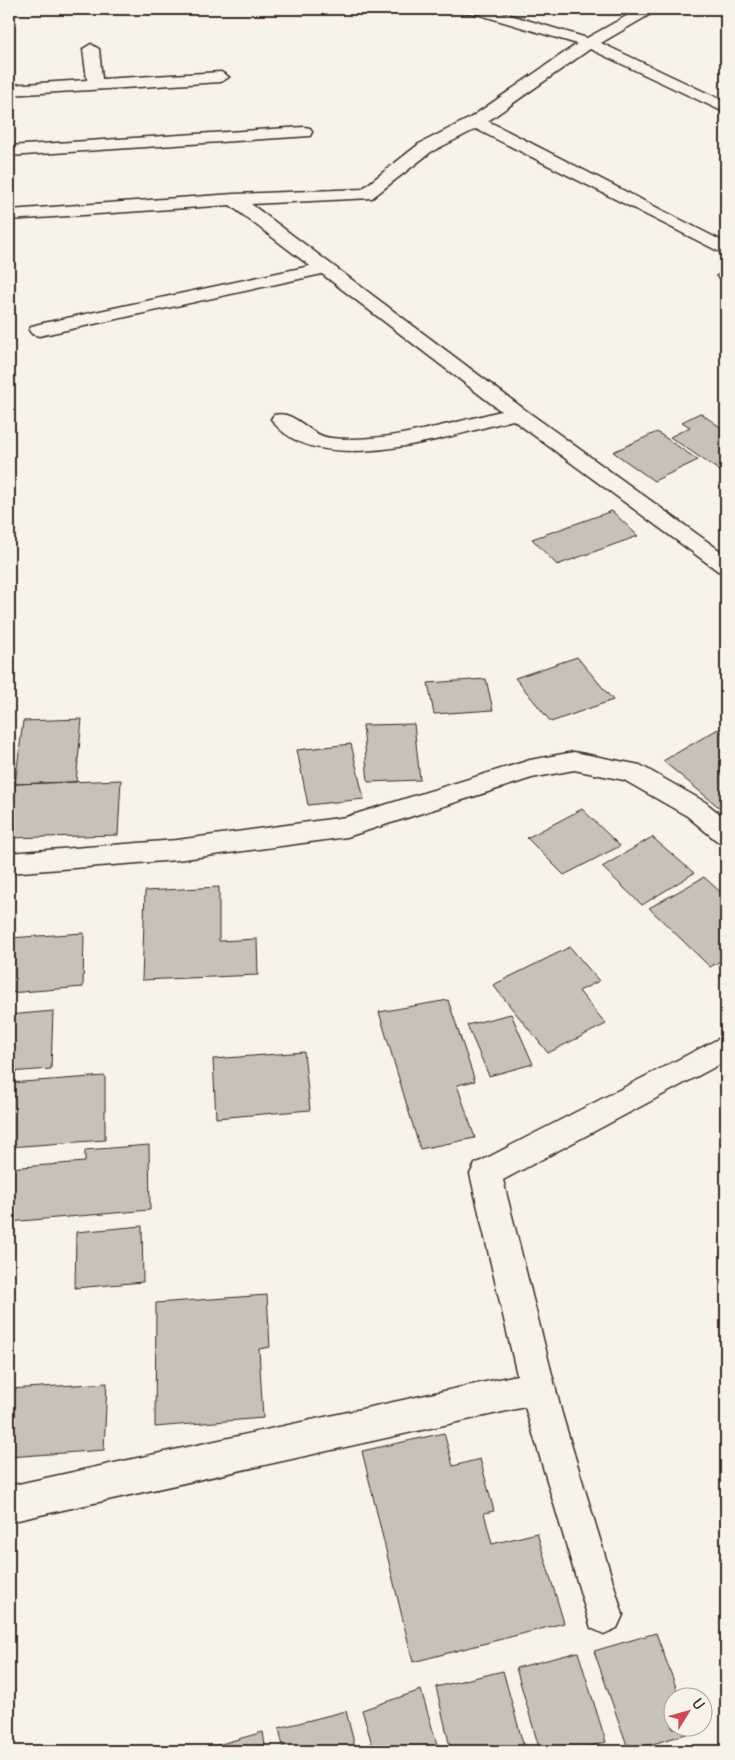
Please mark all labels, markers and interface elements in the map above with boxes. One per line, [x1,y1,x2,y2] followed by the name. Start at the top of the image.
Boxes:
[662,1688,712,1738] north arrow
[688,1695,708,1713] text: U

